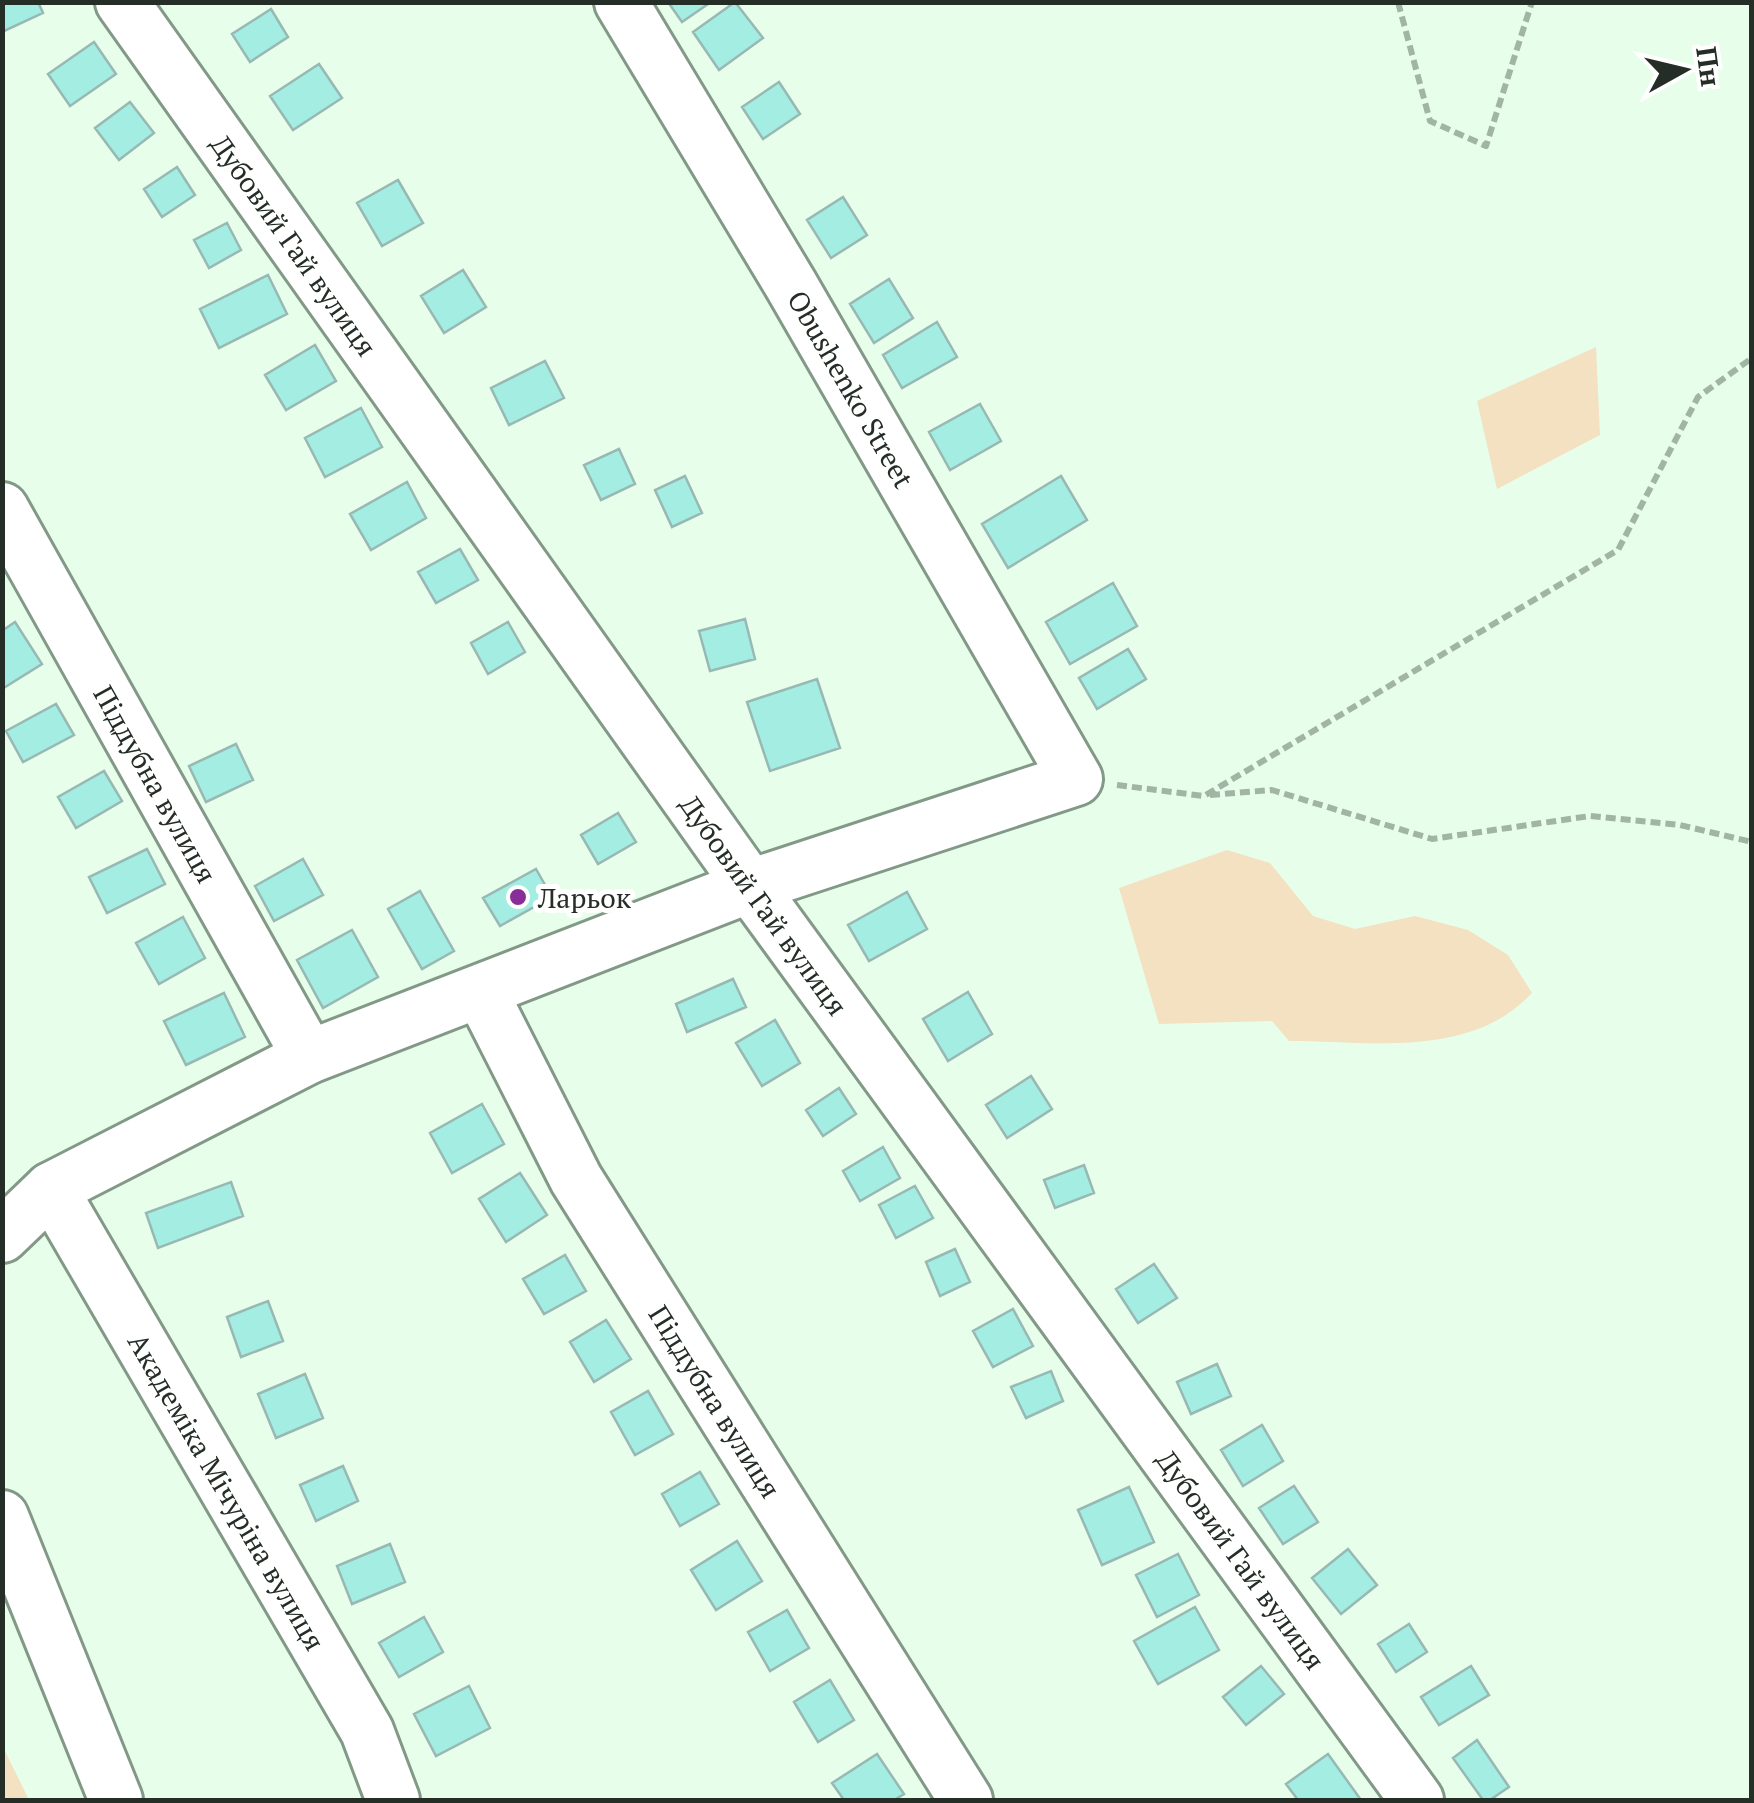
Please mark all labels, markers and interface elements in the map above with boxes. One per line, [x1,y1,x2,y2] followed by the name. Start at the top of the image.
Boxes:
[1634,20,1734,120] north arrow
[1688,44,1730,89] text: Пн
[203,127,386,363] street label: Дубовий Гай вулиця
[779,283,923,495] street label: Obushenko Street
[86,678,226,889] street label: Піддубна вулиця
[672,787,857,1022] street label: Дубовий Гай вулиця
[537,879,632,916] place label: Ларьок
[507,886,529,908] marker: Ларьок
[641,1298,790,1504] street label: Піддубна вулиця
[120,1326,334,1657] street label: Академіка Мічуріна вулиця
[1149,1442,1334,1677] street label: Дубовий Гай вулиця

